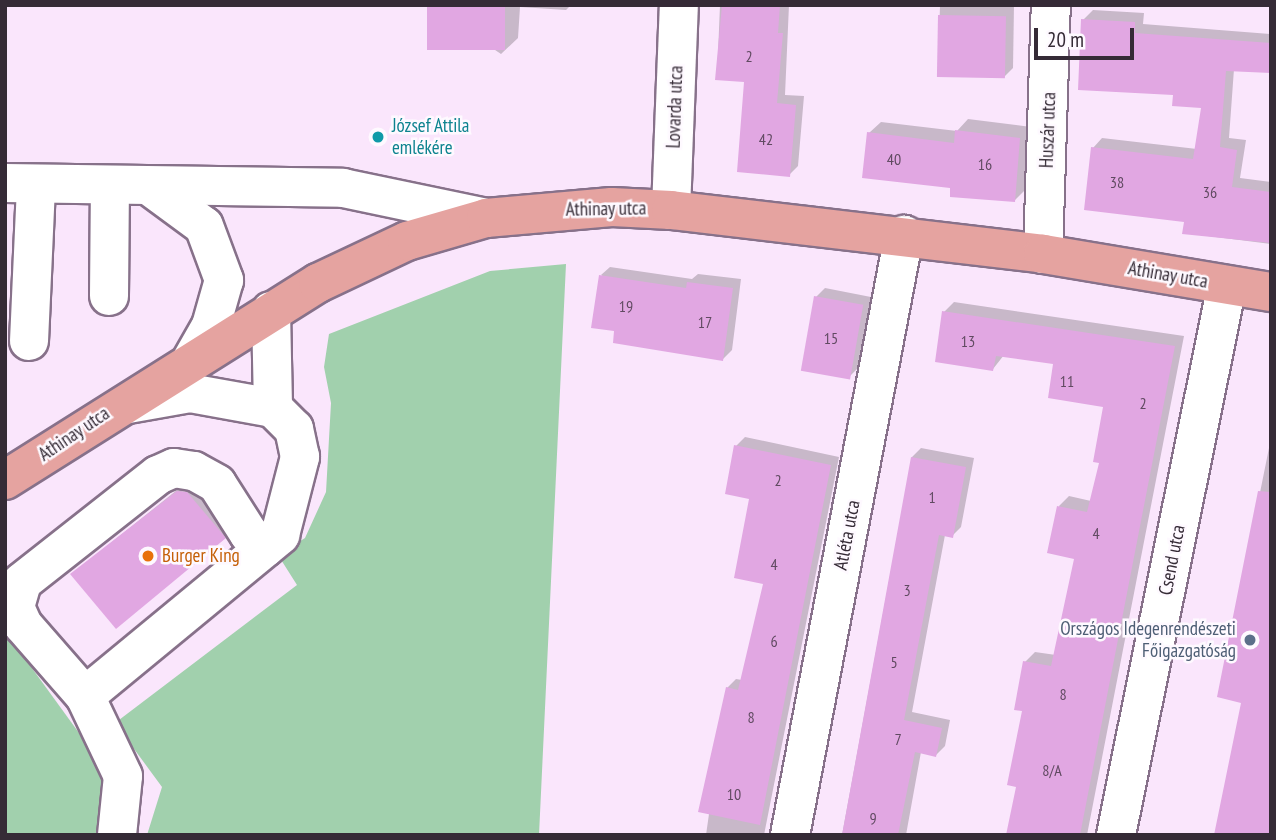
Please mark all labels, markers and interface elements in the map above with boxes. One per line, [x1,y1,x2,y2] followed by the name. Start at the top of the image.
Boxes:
[1038,14,1138,58] scale bar
[1047,26,1084,53] text: 20 m
[745,46,753,66] house number: 2
[662,65,688,149] street label: Lovarda utca
[1035,92,1061,168] street label: Huszár utca
[392,115,470,159] place label: József Attila emlékére
[370,129,386,145] marker: József Attila emlékére
[759,129,773,149] house number: 42
[887,149,901,169] house number: 40
[978,154,992,174] house number: 16
[1110,172,1124,192] house number: 38
[1203,182,1217,202] house number: 36
[565,197,647,221] street label: Athinay utca
[1126,257,1210,293] street label: Athinay utca
[619,296,633,316] house number: 19
[698,312,712,332] house number: 17
[824,328,838,348] house number: 15
[961,331,975,351] house number: 13
[1060,371,1074,391] house number: 11
[1139,393,1147,413] house number: 2
[34,402,114,466] street label: Athinay utca
[774,470,782,490] house number: 2
[928,487,936,507] house number: 1
[829,498,865,572] street label: Atléta utca
[1092,523,1100,543] house number: 4
[1154,523,1190,597] street label: Csend utca
[162,545,240,567] place label: Burger King
[140,548,156,564] marker: Burger King
[770,554,778,574] house number: 4
[903,580,911,600] house number: 3
[1060,618,1236,662] place label: Országos Idegenrendészeti Főigazgatóság
[770,631,778,651] house number: 6
[1242,632,1258,648] marker: Országos Idegenrendészeti Főigazgatóság
[890,652,898,672] house number: 5
[1059,684,1067,704] house number: 8
[747,707,755,727] house number: 8
[894,729,902,749] house number: 7
[1042,760,1062,780] house number: 8/A
[727,784,741,804] house number: 10
[869,808,877,828] house number: 9

